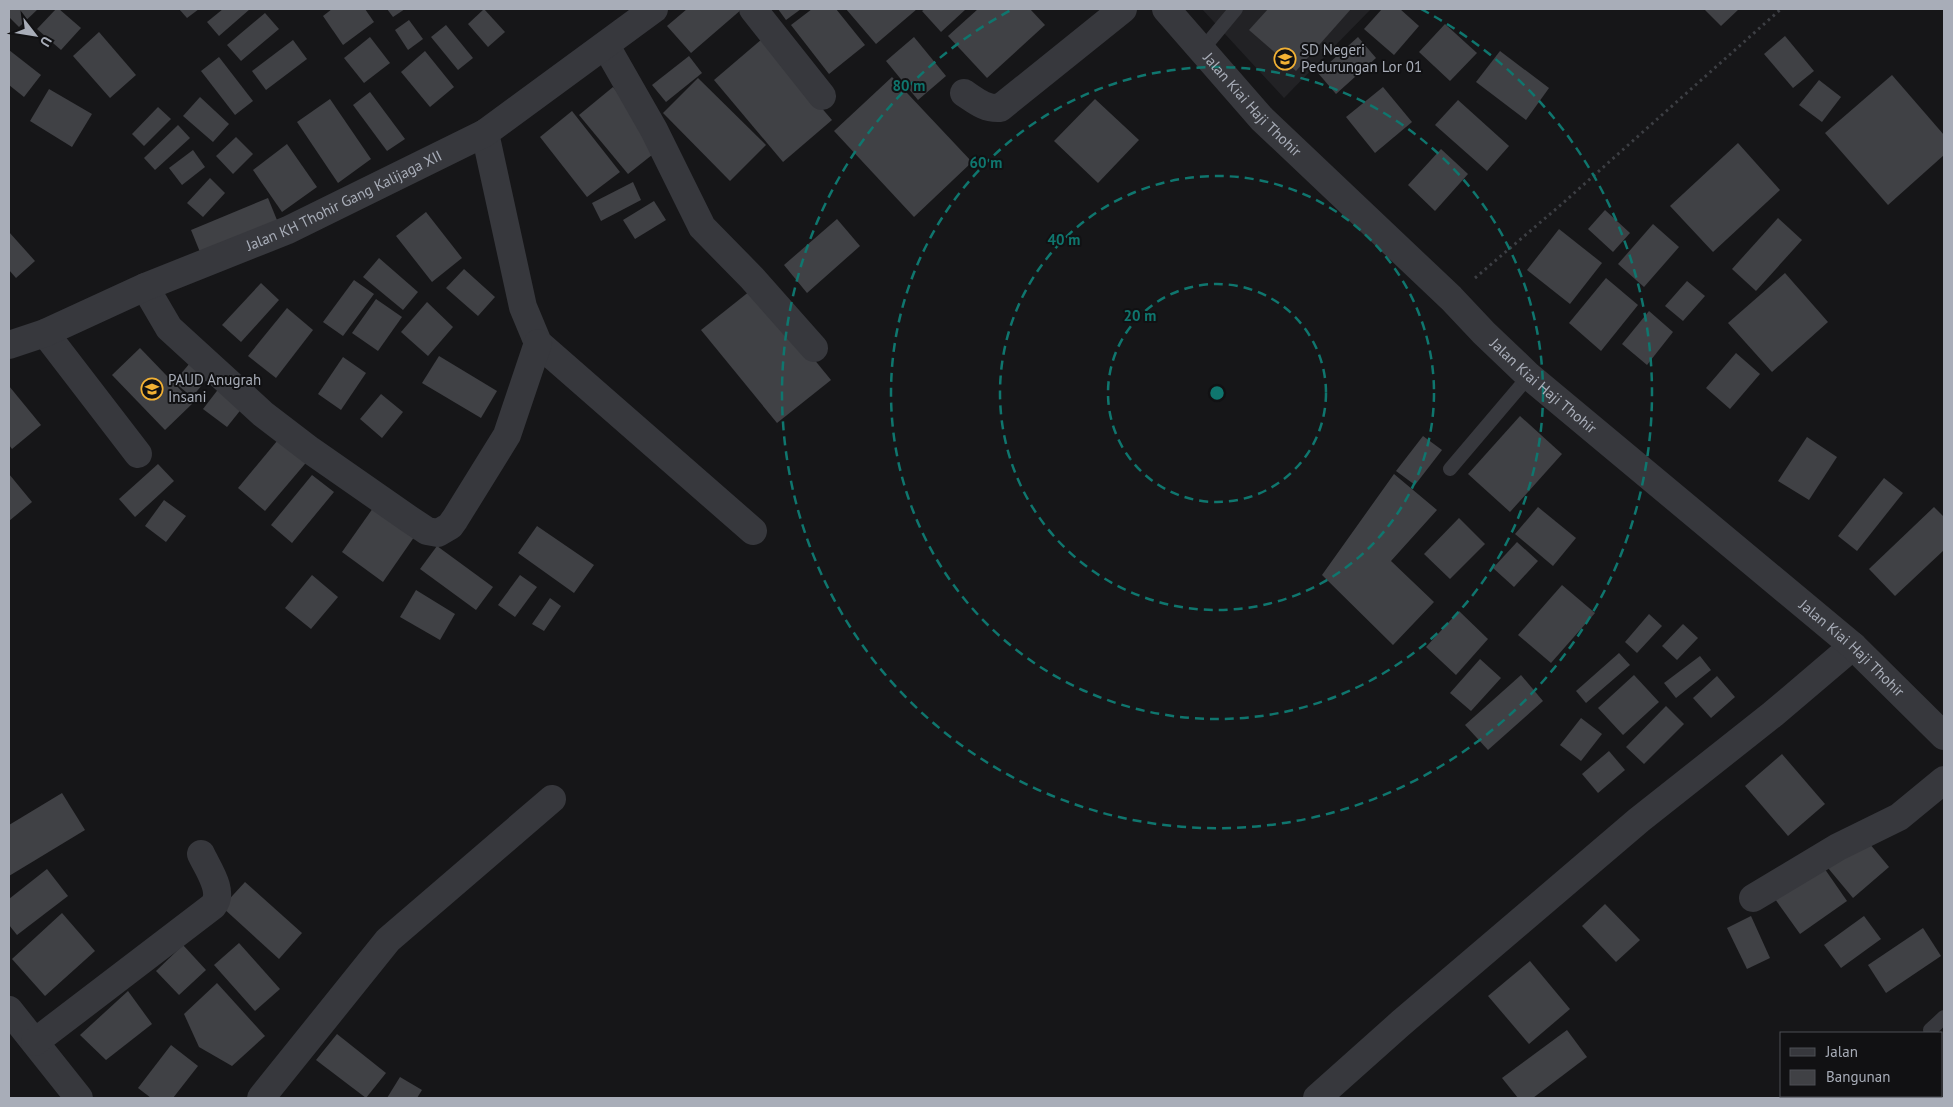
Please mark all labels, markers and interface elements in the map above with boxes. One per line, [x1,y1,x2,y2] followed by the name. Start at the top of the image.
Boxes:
[10,10,60,60] north arrow
[36,33,56,50] text: U
[1301,40,1422,76] place label: SD Negeri Pedurungan Lor 01
[1273,47,1297,71] school or university icon: SD Negeri Pedurungan Lor 01
[1199,48,1306,160] street label: Jalan Kiai Haji Thohir
[893,76,925,95] text: 80 m
[242,146,445,255] street label: Jalan KH Thohir Gang Kalijaga XII
[970,153,1002,172] text: 60 m
[1048,230,1080,249] text: 40 m
[1124,306,1156,325] text: 20 m
[1486,333,1601,437] street label: Jalan Kiai Haji Thohir
[168,370,261,406] place label: PAUD Anugrah Insani
[140,377,164,401] school or university icon: PAUD Anugrah Insani
[1208,384,1226,402] centre of rings
[1795,595,1909,701] street label: Jalan Kiai Haji Thohir
[1780,1032,1943,1097] legend
[1825,1042,1858,1061] text: Jalan
[1826,1067,1890,1086] text: Bangunan

